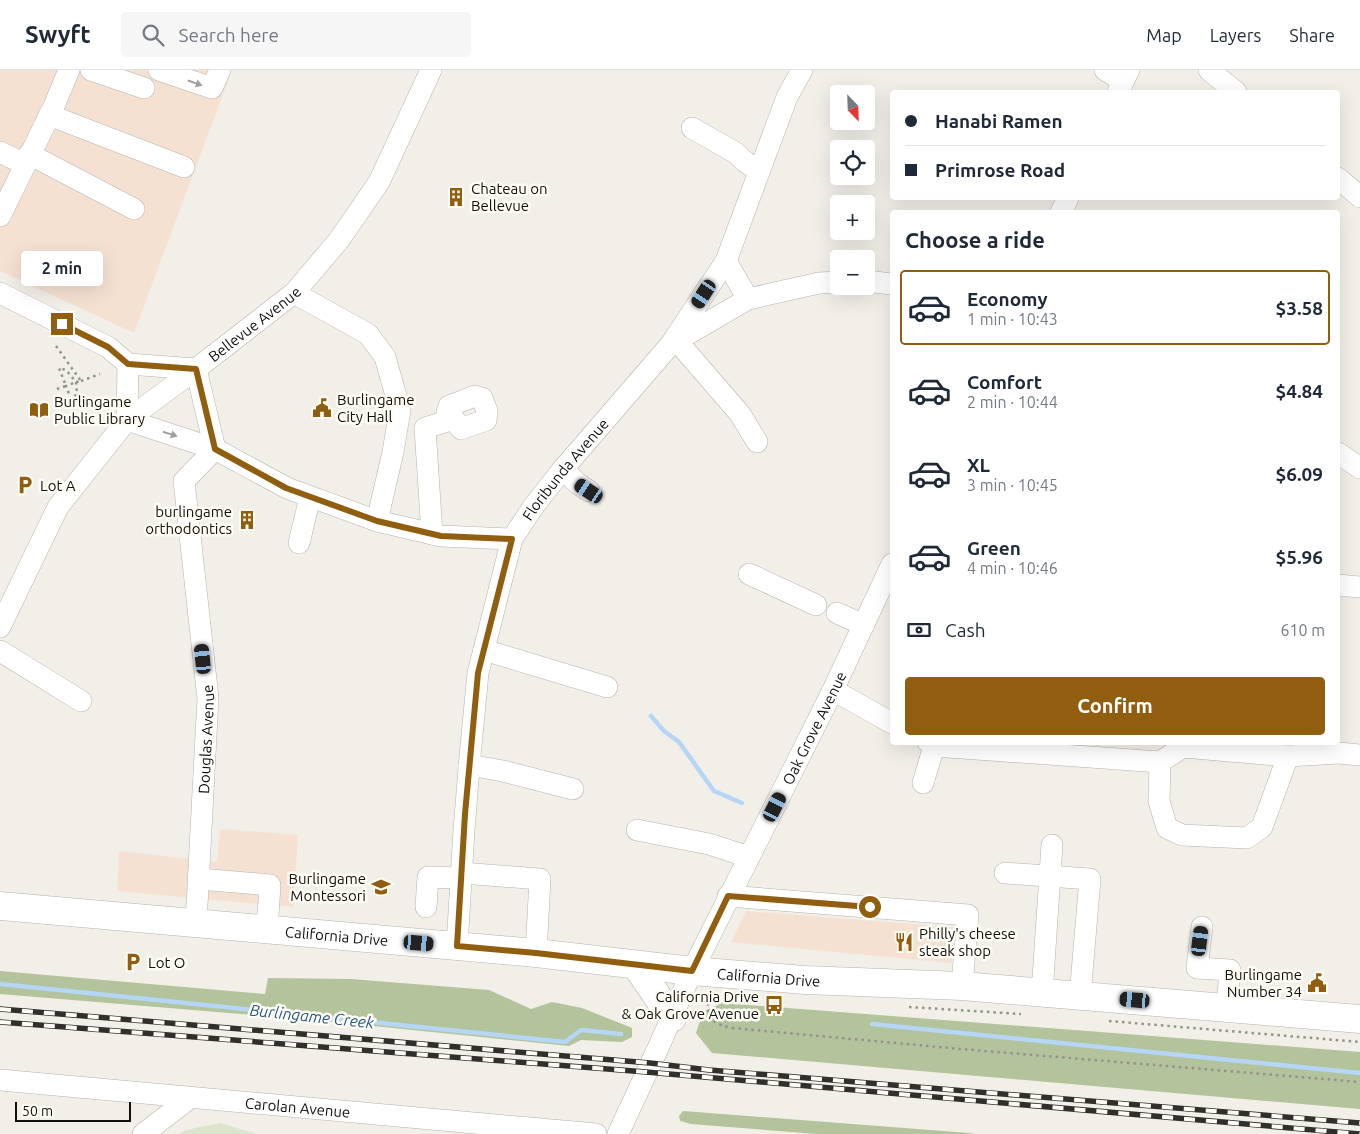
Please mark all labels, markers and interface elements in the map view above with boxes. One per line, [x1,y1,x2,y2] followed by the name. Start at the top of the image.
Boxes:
[121,12,471,57] search box
[25,21,91,48] text: Swyft
[139,21,167,49] icon: search
[179,24,279,46] text: Search here
[1146,25,1182,45] text: Map
[1210,25,1261,45] text: Layers
[1289,25,1335,45] text: Share
[188,79,203,87] one-way arrow
[830,85,875,130] north arrow
[830,85,875,295] map controls
[935,110,1063,132] text: Hanabi Ramen
[830,140,875,185] button: locate
[935,159,1065,181] text: Primrose Road
[471,180,548,214] place label: Chateau on Bellevue
[445,186,467,208] building icon: Chateau on Bellevue
[830,195,875,240] button: +
[905,227,1045,252] text: Choose a ride
[830,250,875,295] button: −
[21,252,103,286] callout: 2 min
[42,259,82,277] text: 2 min
[689,277,718,311] car
[205,283,304,365] street label: Bellevue Avenue
[907,285,952,330] icon: car
[967,288,1048,310] text: Economy
[1275,297,1323,319] text: $3.58
[967,310,1058,328] text: 1 min · 10:43
[51,313,73,335] route end
[907,368,952,413] icon: car
[967,371,1042,393] text: Comfort
[1275,380,1323,402] text: $4.84
[337,391,414,425] place label: Burlingame City Hall
[54,393,145,427] place label: Burlingame Public Library
[967,393,1058,411] text: 2 min · 10:44
[311,397,333,419] public building icon: Burlingame City Hall
[28,399,50,421] library icon: Burlingame Public Library
[518,415,612,523] street label: Floribunda Avenue
[163,431,178,438] one-way arrow
[907,451,952,496] icon: car
[967,454,990,476] text: XL
[1275,463,1323,485] text: $6.09
[14,474,36,496] parking icon: Lot A
[572,476,605,506] car
[967,476,1058,494] text: 3 min · 10:45
[40,477,76,494] place label: Lot A
[145,503,232,537] place label: burlingame orthodontics
[236,509,258,531] building icon: burlingame orthodontics
[907,534,952,579] icon: car
[967,537,1021,559] text: Green
[1275,546,1323,568] text: $5.96
[967,559,1058,577] text: 4 min · 10:46
[905,616,933,644] icon: cash
[945,619,986,641] text: Cash
[1280,621,1325,639] text: 610 m
[193,643,212,675] car
[778,669,849,787] street label: Oak Grove Avenue
[905,677,1325,735] button: Confirm
[194,684,217,794] street label: Douglas Avenue
[761,790,788,824] car
[289,870,366,904] place label: Burlingame Montessori
[370,876,392,898] school or university icon: Burlingame Montessori
[859,896,881,918] route start
[284,923,389,949] street label: California Drive
[919,925,1016,959] place label: Philly's cheese steak shop
[1190,925,1209,957] car
[893,931,915,953] restaurant icon: Philly's cheese steak shop
[403,934,434,952] car
[122,951,144,973] parking icon: Lot O
[148,954,185,971] place label: Lot O
[716,965,821,989] street label: California Drive
[1225,966,1302,1000] place label: Burlingame Number 34
[1306,972,1328,994] public building icon: Burlingame Number 34
[621,988,759,1022] place label: California Drive & Oak Grove Avenue
[1119,991,1150,1009] car
[763,994,785,1016] bus stop icon: California Drive & Oak Grove Avenue
[249,1001,376,1032] water label: Burlingame Creek
[244,1094,351,1120] street label: Carolan Avenue
[15,1099,131,1122] scale bar
[22,1103,53,1119] text: 50 m

